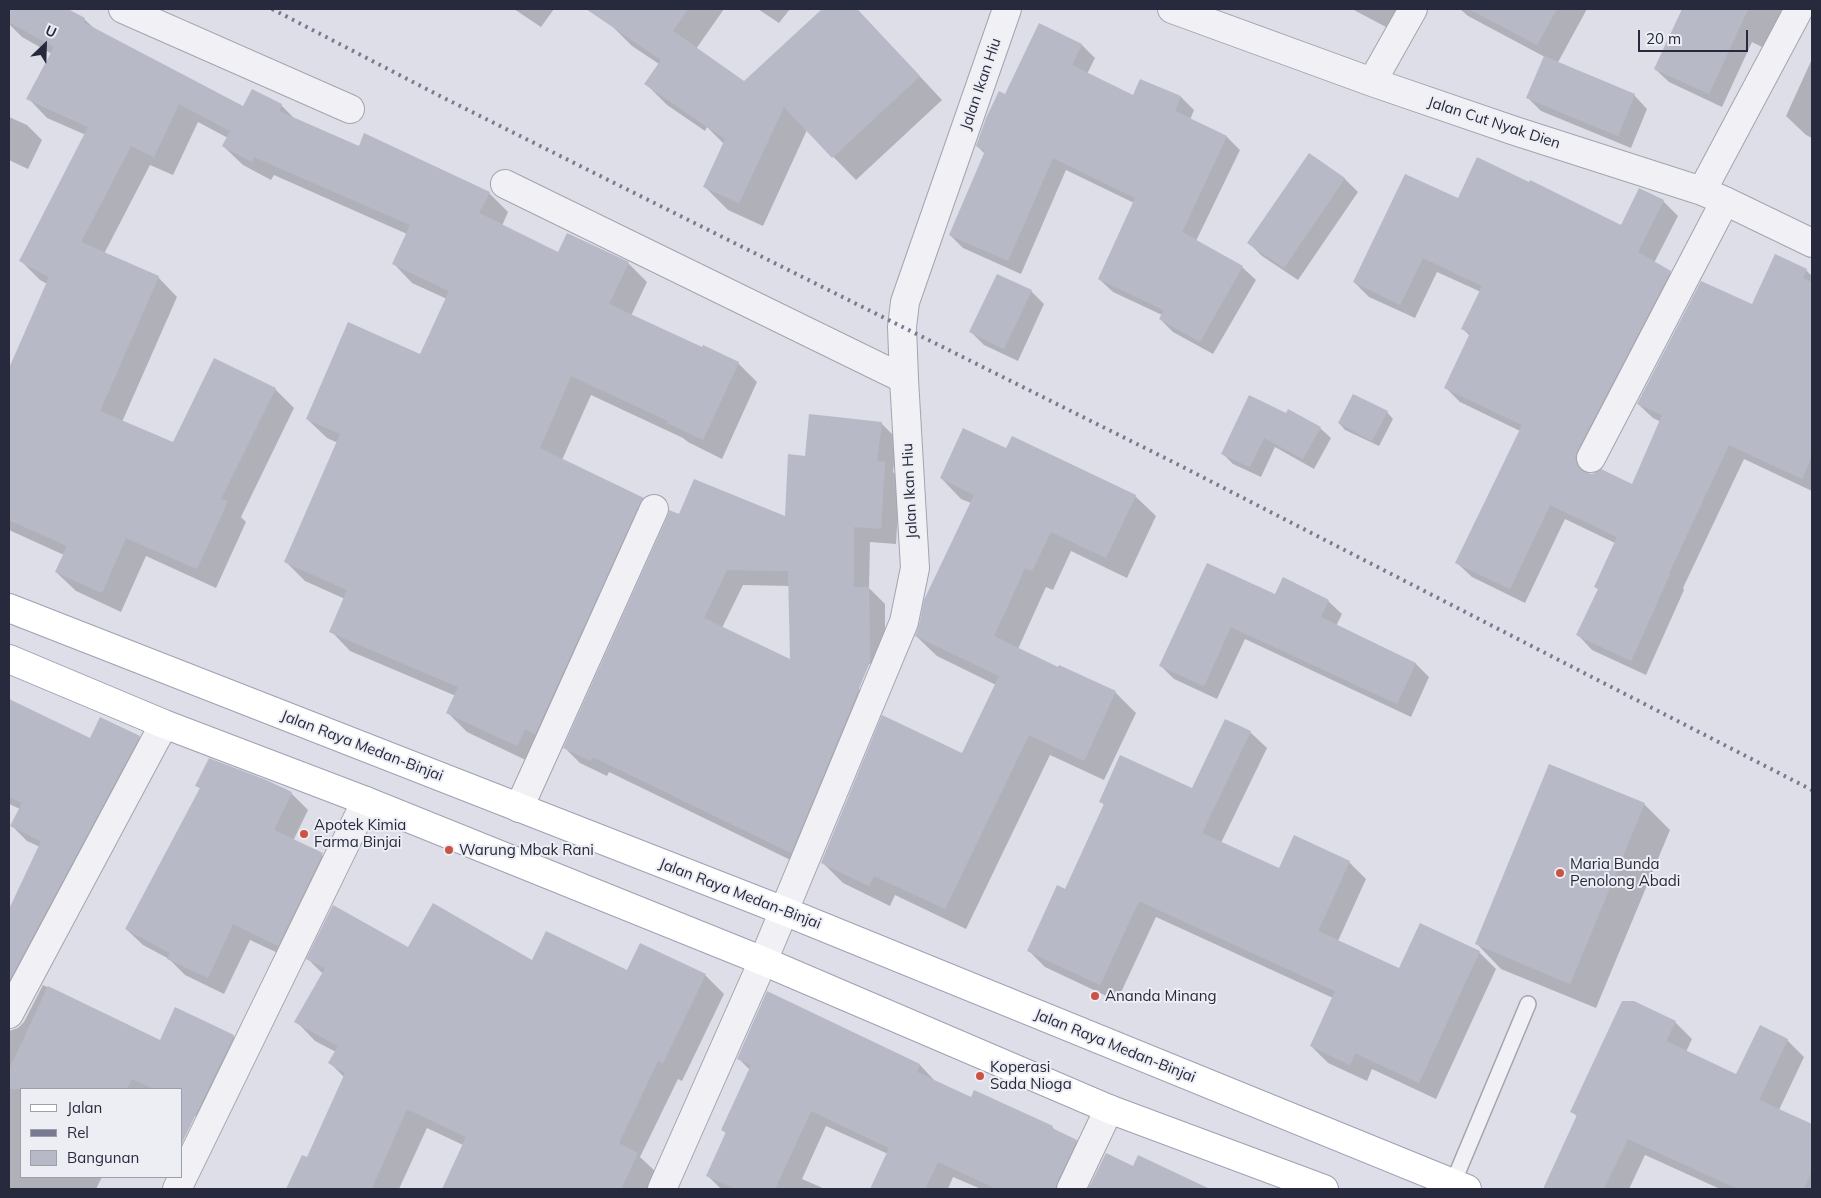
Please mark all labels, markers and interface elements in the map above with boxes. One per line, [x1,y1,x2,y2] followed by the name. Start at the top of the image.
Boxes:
[20,20,70,70] north arrow
[1641,20,1751,52] scale bar
[43,21,60,42] text: U
[1646,29,1681,48] text: 20 m
[957,36,1005,132] street label: Jalan Ikan Hiu
[1425,93,1563,153] street label: Jalan Cut Nyak Dien
[898,443,922,539] street label: Jalan Ikan Hiu
[278,707,446,785] street label: Jalan Raya Medan-Binjai
[314,816,406,851] place label: Apotek Kimia Farma Binjai
[298,828,310,840] marker: Apotek Kimia Farma Binjai
[459,841,594,859] place label: Warung Mbak Rani
[443,844,455,856] marker: Warung Mbak Rani
[656,855,824,933] street label: Jalan Raya Medan-Binjai
[1570,855,1680,890] place label: Maria Bunda Penolong Abadi
[1554,867,1566,879] marker: Maria Bunda Penolong Abadi
[1105,987,1217,1005] place label: Ananda Minang
[1089,990,1101,1002] marker: Ananda Minang
[1032,1005,1198,1087] street label: Jalan Raya Medan-Binjai
[990,1058,1072,1093] place label: Koperasi Sada Nioga
[974,1070,986,1082] marker: Koperasi Sada Nioga
[20,1088,182,1178] legend
[67,1098,102,1117] text: Jalan
[67,1123,89,1142] text: Rel
[67,1148,139,1167] text: Bangunan

